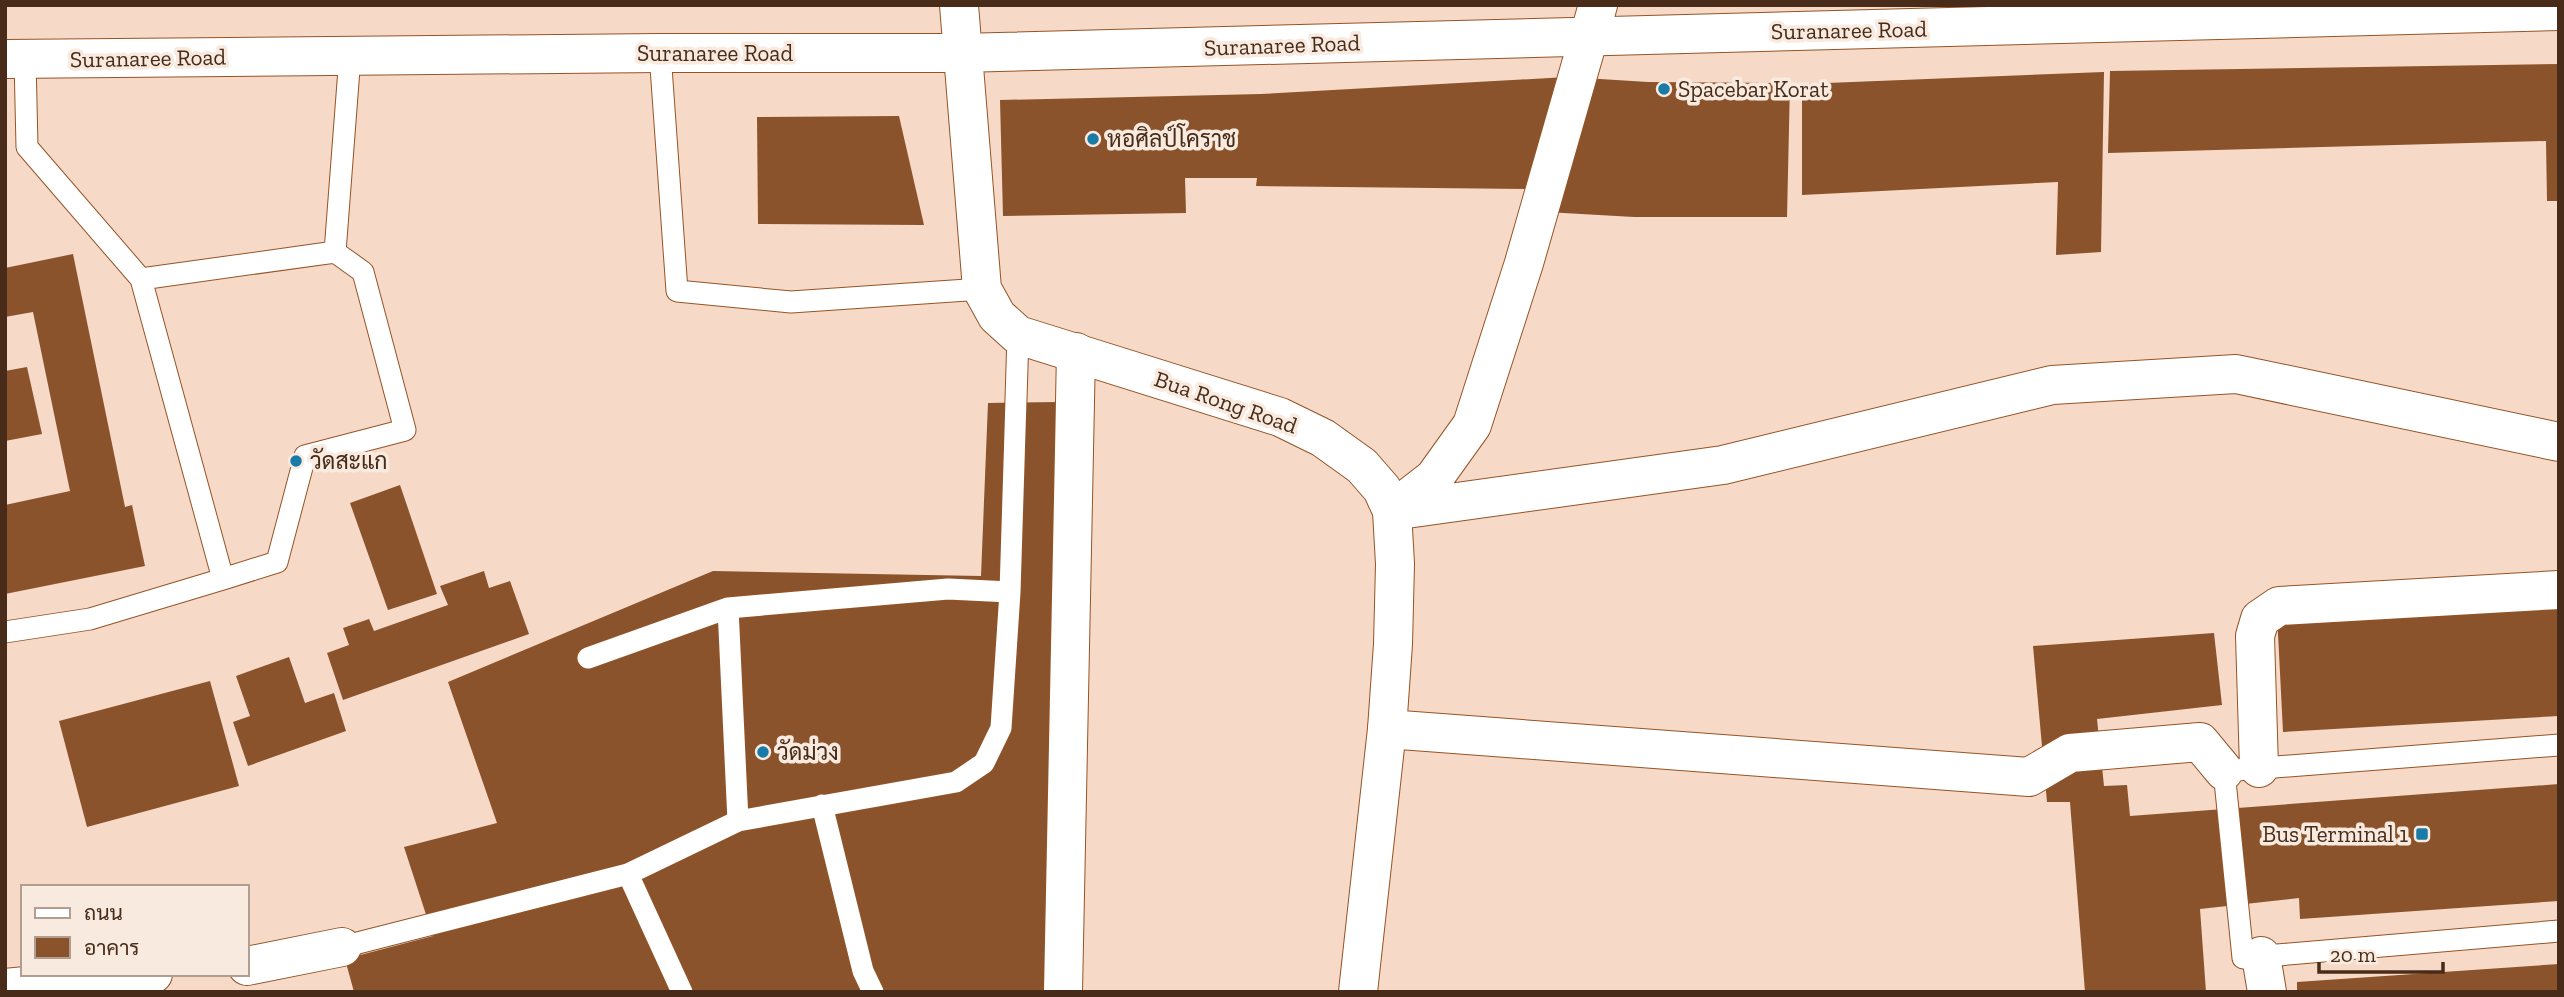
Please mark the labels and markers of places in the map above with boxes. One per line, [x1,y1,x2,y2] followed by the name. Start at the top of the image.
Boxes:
[1678,75,1829,103] place label: Spacebar Korat
[1656,81,1672,97] marker: Spacebar Korat
[1107,123,1236,153] place label: หอศิลป์โคราช
[1085,131,1101,147] marker: หอศิลป์โคราช
[310,447,388,475] place label: วัดสะแก
[288,453,304,469] marker: วัดสะแก
[777,738,839,766] place label: วัดม่วง
[755,744,771,760] marker: วัดม่วง
[2262,820,2408,848] place label: Bus Terminal 1
[2414,826,2430,842] marker: Bus Terminal 1

